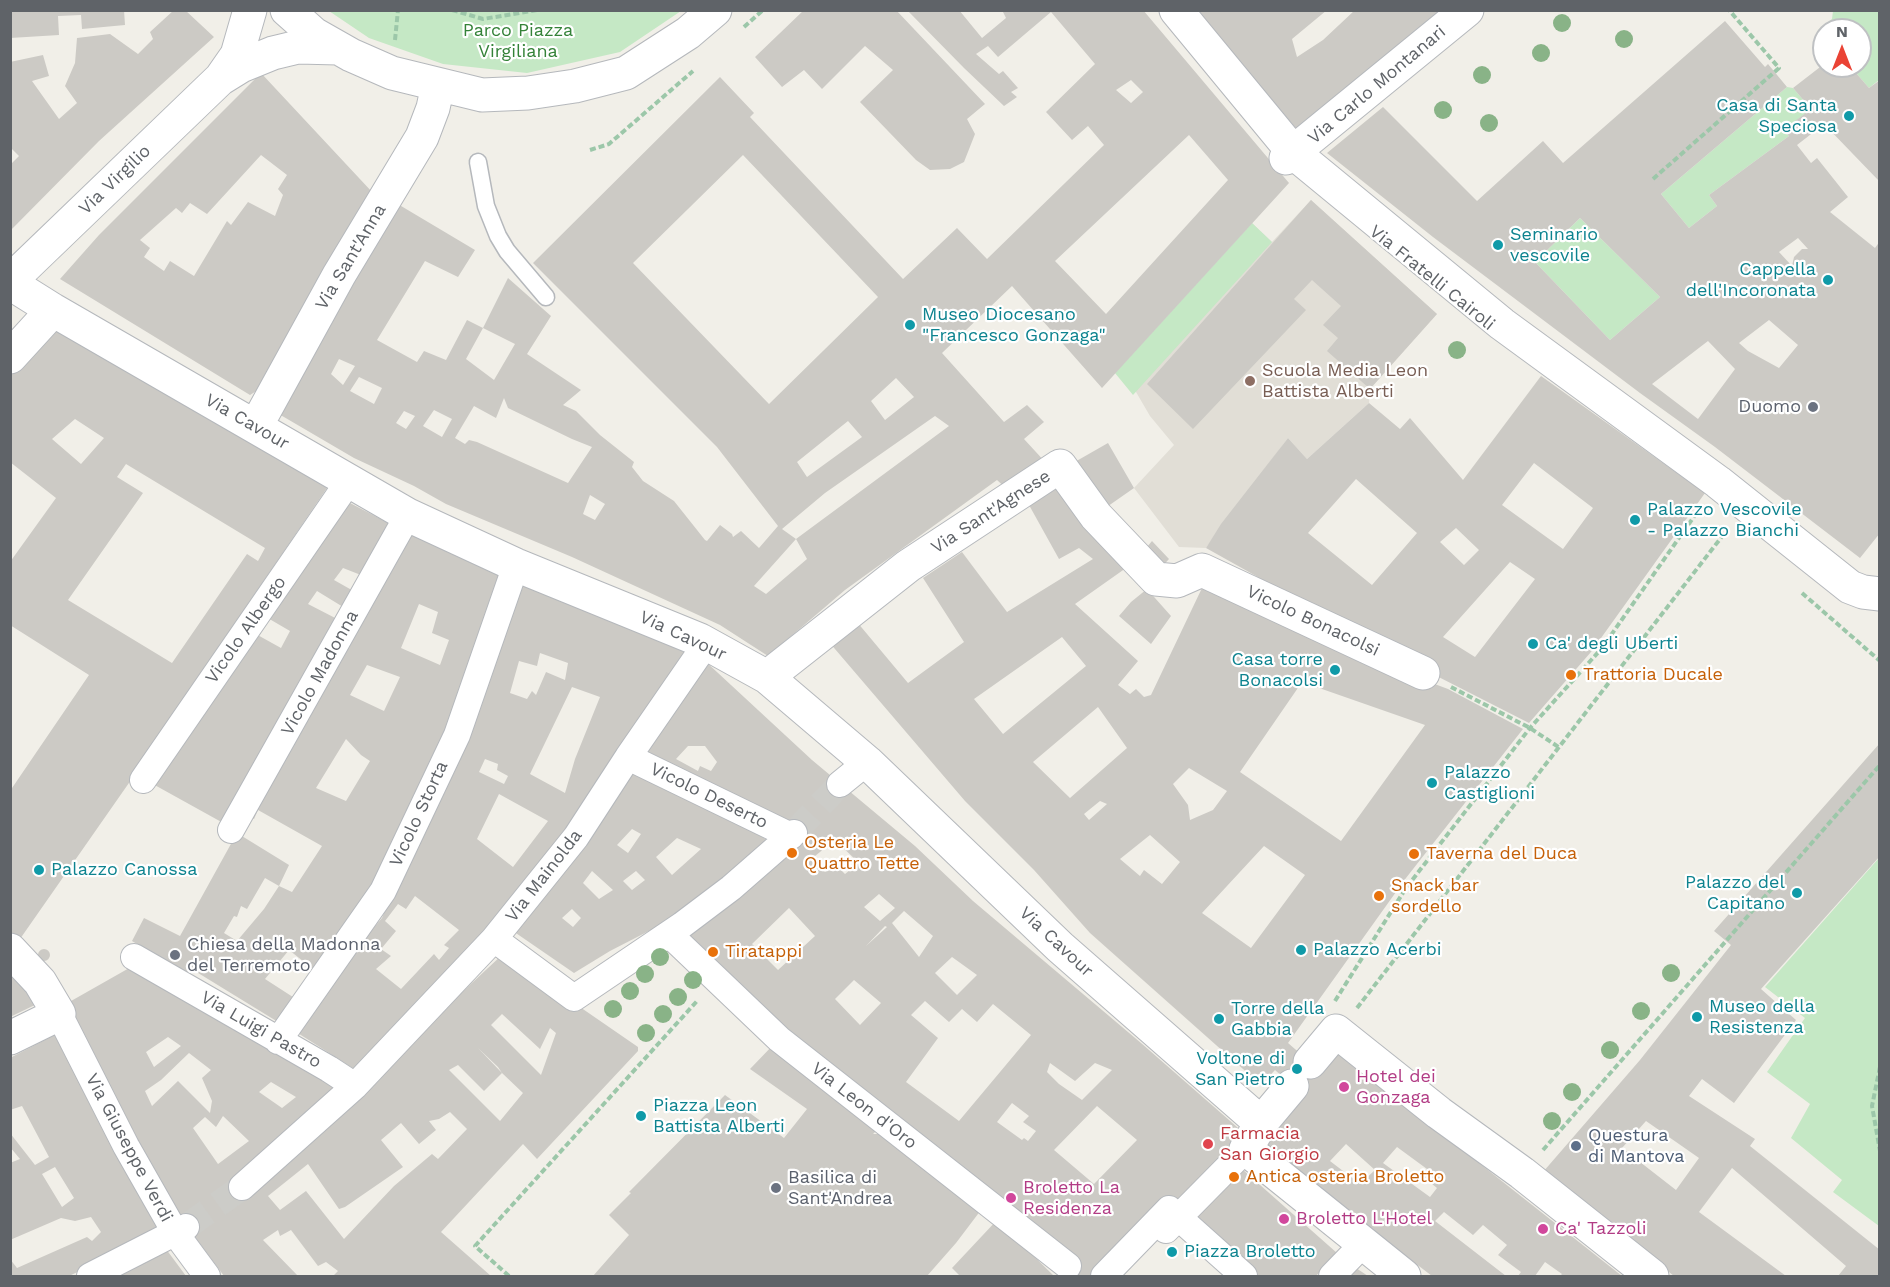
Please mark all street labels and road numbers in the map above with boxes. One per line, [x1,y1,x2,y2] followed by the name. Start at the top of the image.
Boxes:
[1304,21,1450,149] street label: Via Carlo Montanari
[75,140,155,220] street label: Via Virgilio
[311,200,391,314] street label: Via Sant'Anna
[1365,221,1499,335] street label: Via Fratelli Cairoli
[201,389,293,455] street label: Via Cavour
[927,465,1055,559] street label: Via Sant'Agnese
[201,572,291,688] street label: Vicolo Albergo
[1243,581,1383,661] street label: Vicolo Bonacolsi
[636,606,730,666] street label: Via Cavour
[277,607,363,739] street label: Vicolo Madonna
[385,758,453,870] street label: Vicolo Storta
[647,758,771,834] street label: Vicolo Deserto
[501,825,587,927] street label: Via Mainolda
[1014,902,1098,982] street label: Via Cavour
[197,987,325,1073] street label: Via Luigi Pastro
[807,1058,921,1154] street label: Via Leon d'Oro
[81,1070,177,1226] street label: Via Giuseppe Verdi

